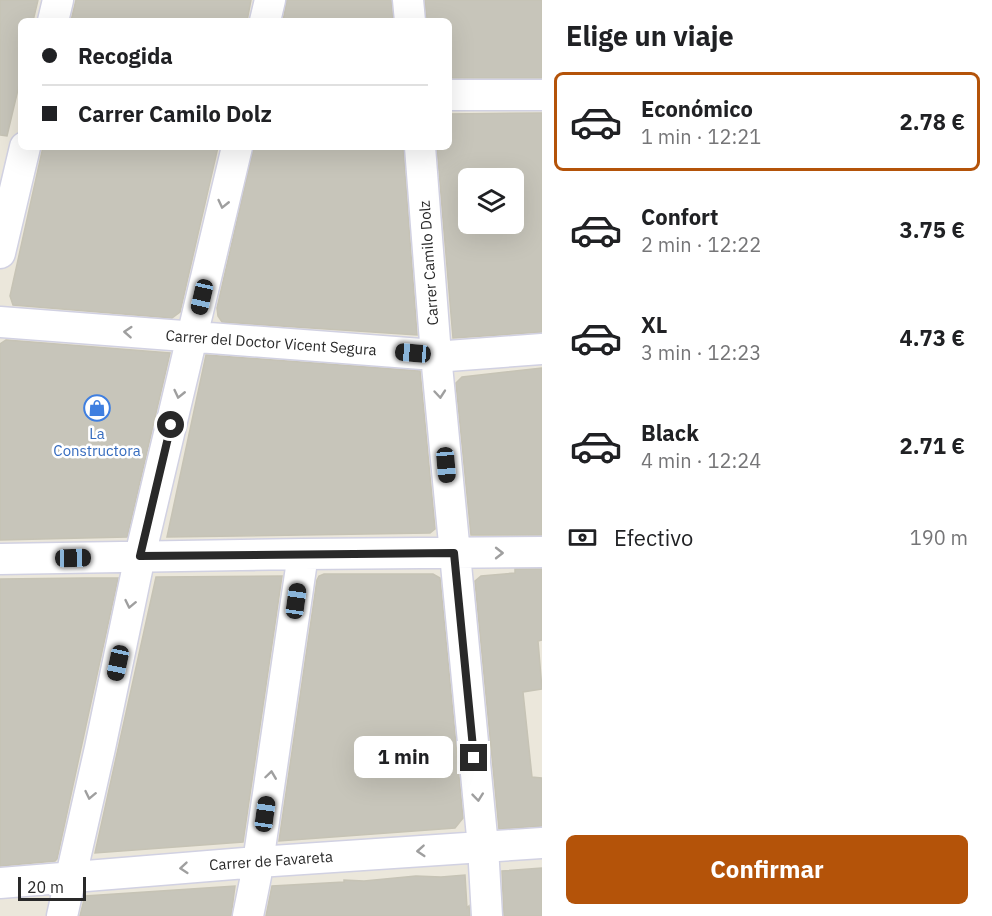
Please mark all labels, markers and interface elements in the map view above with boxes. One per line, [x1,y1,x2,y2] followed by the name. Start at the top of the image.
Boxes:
[566,18,734,53] text: Elige un viaje
[78,41,173,70] text: Recogida
[641,94,753,123] text: Económico
[569,95,623,149] icon: car
[78,99,272,128] text: Carrer Camilo Dolz
[900,107,965,136] text: 2.78 €
[641,123,761,150] text: 1 min · 12:21
[458,168,524,234] map controls
[458,168,524,234] button: layers
[218,199,231,209] one-way arrow
[415,200,442,326] street label: Carrer Camilo Dolz
[641,202,719,231] text: Confort
[569,203,623,257] icon: car
[900,215,965,244] text: 3.75 €
[641,231,761,258] text: 2 min · 12:22
[189,277,215,317] car
[641,310,667,339] text: XL
[569,311,623,365] icon: car
[900,323,965,352] text: 4.73 €
[123,326,132,339] one-way arrow
[165,326,377,359] street label: Carrer del Doctor Vicent Segura
[641,339,761,366] text: 3 min · 12:23
[394,342,432,364] car
[173,389,186,399] one-way arrow
[433,389,446,398] one-way arrow
[82,393,112,423] shop icon: La Constructora
[157,411,184,438] route start
[641,418,699,447] text: Black
[569,419,623,473] icon: car
[53,424,141,460] place label: La Constructora
[900,431,965,460] text: 2.71 €
[435,446,457,484] car
[641,447,761,474] text: 4 min · 12:24
[566,521,599,554] icon: cash
[614,523,693,552] text: Efectivo
[910,524,968,551] text: 190 m
[495,547,504,559] one-way arrow
[55,549,91,567] car
[285,582,307,620] car
[124,599,137,609] one-way arrow
[105,644,131,682] car
[354,737,453,779] callout: 1 min
[377,743,430,770] text: 1 min
[460,744,487,771] route end
[264,771,276,780] one-way arrow
[84,790,97,800] one-way arrow
[471,792,484,801] one-way arrow
[254,795,276,833] car
[566,835,968,904] button: Confirmar
[416,845,425,858] one-way arrow
[209,847,333,874] street label: Carrer de Favareta
[180,861,189,874] one-way arrow
[18,874,86,902] scale bar
[27,877,64,897] text: 20 m

